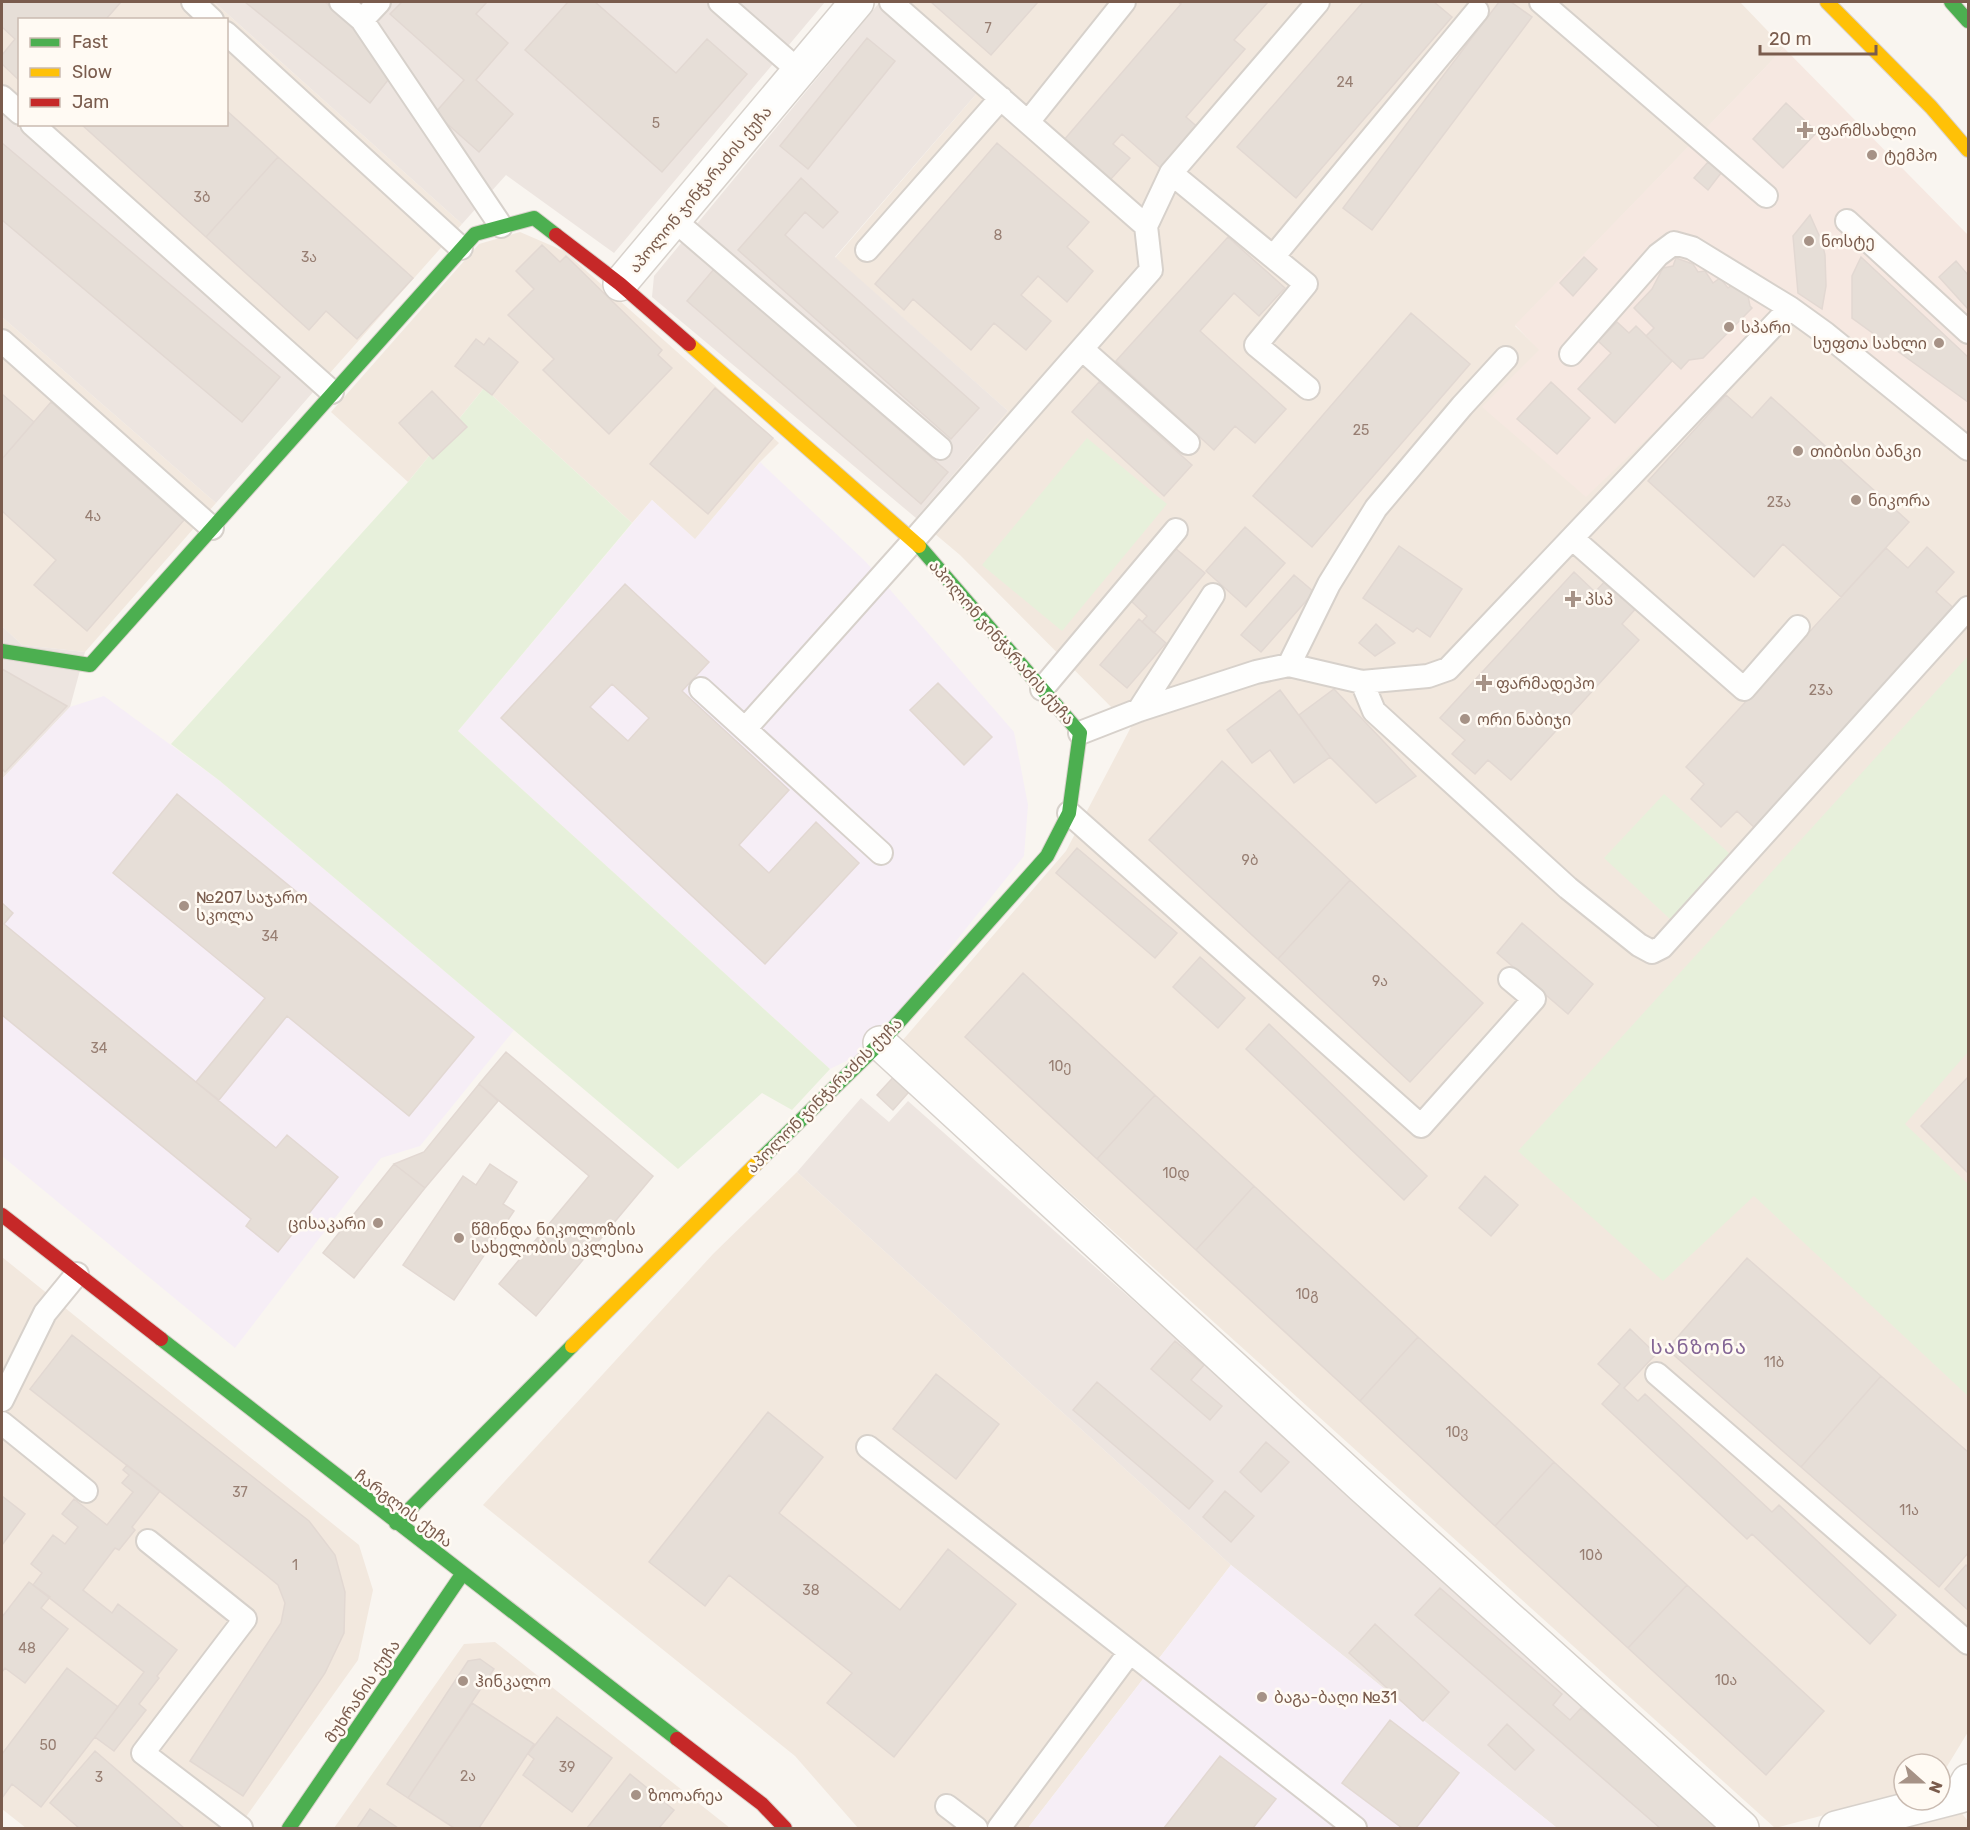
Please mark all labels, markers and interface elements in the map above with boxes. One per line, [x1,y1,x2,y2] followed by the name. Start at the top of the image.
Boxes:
[18,18,228,126] legend
[1760,18,1876,56] scale bar
[984,20,992,37] house number: 7
[1769,28,1811,50] text: 20 m
[72,31,108,53] text: Fast
[72,61,112,83] text: Slow
[1337,74,1354,91] house number: 24
[72,91,109,113] text: Jam
[625,102,777,277] street label: აპოლონ ჯინჭარაძის ქუჩა
[652,115,660,132] house number: 5
[1817,121,1916,141] place label: ფარმსახლი
[1798,123,1812,137] marker: ფარმსახლი
[1884,146,1937,165] place label: ტემპო
[1865,148,1879,162] marker: ტემპო
[194,189,210,206] house number: 3ბ
[994,227,1003,244] house number: 8
[1821,232,1875,251] place label: ნოსტე
[1802,234,1816,248] marker: ნოსტე
[301,249,317,266] house number: 3ა
[1741,318,1791,337] place label: სპარი
[1722,320,1736,334] marker: სპარი
[1813,334,1927,354] place label: სუფთა სახლი
[1932,336,1946,350] marker: სუფთა სახლი
[1353,422,1369,439] house number: 25
[1810,442,1921,461] place label: თიბისი ბანკი
[1791,444,1805,458] marker: თიბისი ბანკი
[1868,491,1930,510] place label: ნიკორა
[1849,493,1863,507] marker: ნიკორა
[1767,494,1791,511] house number: 23ა
[85,508,101,525] house number: 4ა
[924,556,1078,729] street label: აპოლონ ჯინჭარაძის ქუჩა
[1585,590,1613,609] place label: პსპ
[1566,592,1580,606] marker: პსპ
[1496,674,1595,694] place label: ფარმადეპო
[1477,676,1491,690] marker: ფარმადეპო
[1809,682,1833,699] house number: 23ა
[1477,710,1571,729] place label: ორი ნაბიჯი
[1458,712,1472,726] marker: ორი ნაბიჯი
[1242,852,1258,869] house number: 9ბ
[196,888,308,926] place label: №207 საჯარო სკოლა
[177,899,191,913] marker: №207 საჯარო სკოლა
[261,928,279,945] house number: 34
[1372,973,1388,990] house number: 9ა
[743,1014,907,1178] street label: აპოლონ ჯინჭარაძის ქუჩა
[90,1040,108,1057] house number: 34
[1048,1058,1072,1075] house number: 10ე
[1162,1165,1190,1182] house number: 10დ
[288,1214,366,1233] place label: ცისაკარი
[371,1216,385,1230] marker: ცისაკარი
[471,1220,644,1258] place label: წმინდა ნიკოლოზის სახელობის ეკლესია
[452,1231,466,1245] marker: წმინდა ნიკოლოზის სახელობის ეკლესია
[1295,1286,1319,1303] house number: 10გ
[1650,1335,1748,1359] district label: სანზონა
[1764,1354,1784,1371] house number: 11ბ
[1445,1424,1469,1441] house number: 10ვ
[350,1465,456,1552] street label: ჩარგლის ქუჩა
[232,1484,248,1501] house number: 37
[1899,1502,1919,1519] house number: 11ა
[1579,1547,1603,1564] house number: 10ბ
[292,1557,298,1574] house number: 1
[802,1582,820,1599] house number: 38
[321,1636,404,1746] street label: მუხრანის ქუჩა
[18,1640,36,1657] house number: 48
[475,1672,551,1692] place label: ჰინკალო
[1715,1672,1737,1689] house number: 10ა
[456,1674,470,1688] marker: ჰინკალო
[1274,1688,1397,1707] place label: ბაგა-ბაღი №31
[1255,1690,1269,1704] marker: ბაგა-ბაღი №31
[39,1737,57,1754] house number: 50
[1892,1752,1952,1812] north arrow
[559,1759,575,1776] house number: 39
[460,1768,476,1785] house number: 2ა
[95,1769,103,1786] house number: 3
[1925,1778,1946,1796] text: N
[648,1786,723,1805] place label: ზოოარეა
[629,1788,643,1802] marker: ზოოარეა

